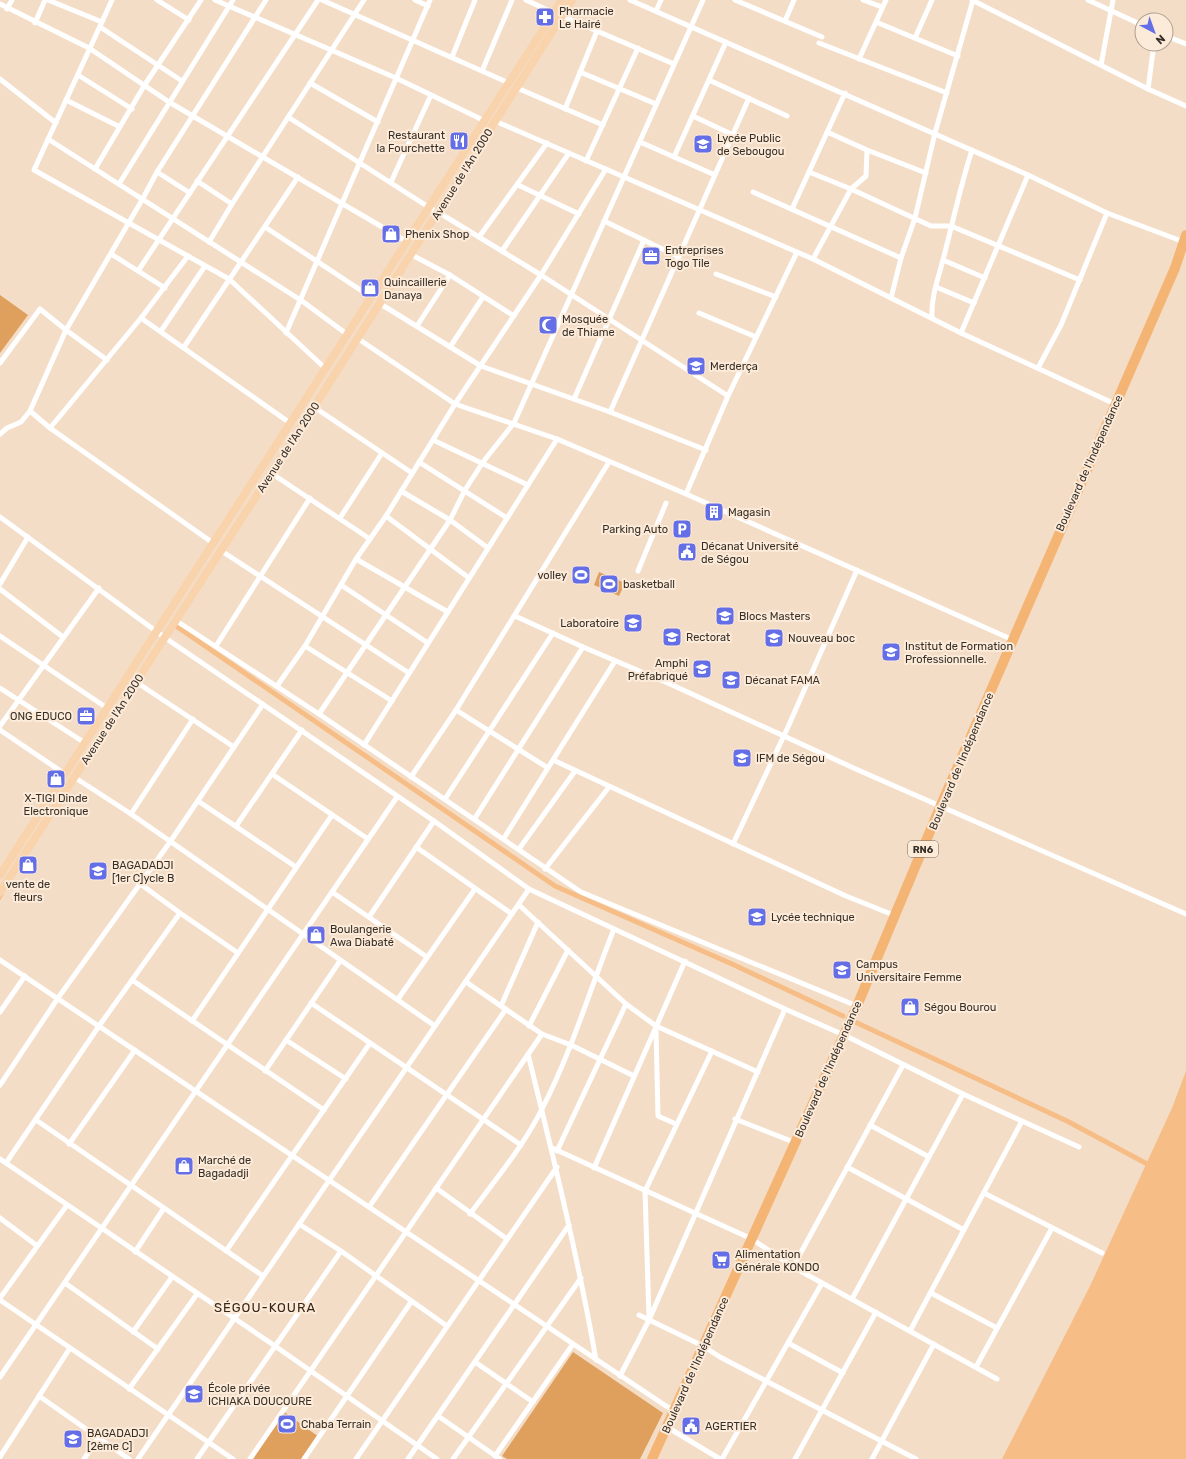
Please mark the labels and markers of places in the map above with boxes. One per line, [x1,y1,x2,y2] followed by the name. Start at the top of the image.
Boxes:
[559,5,614,31] place label: Pharmacie Le Hairé
[534,6,556,28] pharmacy icon: Pharmacie Le Hairé
[377,129,446,155] place label: Restaurant la Fourchette
[448,130,470,152] restaurant icon: Restaurant la Fourchette
[717,132,784,158] place label: Lycée Public de Sebougou
[692,133,714,155] school or university icon: Lycée Public de Sebougou
[380,223,402,245] shop icon: Phenix Shop
[405,228,469,241] place label: Phenix Shop
[665,244,724,270] place label: Entreprises Togo Tile
[640,245,662,267] office icon: Entreprises Togo Tile
[384,276,447,302] place label: Quincaillerie Danaya
[359,277,381,299] shop icon: Quincaillerie Danaya
[562,313,615,339] place label: Mosquée de Thiame
[537,314,559,336] mosque icon: Mosquée de Thiame
[685,355,707,377] school or university icon: Merderça
[710,360,758,373] place label: Merderça
[703,501,725,523] building icon: Magasin
[728,506,770,519] place label: Magasin
[671,518,693,540] parking icon: Parking Auto
[602,523,668,536] place label: Parking Auto
[701,540,799,566] place label: Décanat Université de Ségou
[676,541,698,563] public building icon: Décanat Université de Ségou
[570,564,592,586] sports icon: volley
[537,569,567,582] place label: volley
[598,573,620,595] sports icon: basketball
[623,578,675,591] place label: basketball
[714,605,736,627] school or university icon: Blocs Masters
[739,610,811,623] place label: Blocs Masters
[622,612,644,634] school or university icon: Laboratoire
[560,617,619,630] place label: Laboratoire
[661,626,683,648] school or university icon: Rectorat
[763,627,785,649] school or university icon: Nouveau boc
[686,631,731,644] place label: Rectorat
[788,632,855,645] place label: Nouveau boc
[905,640,1013,666] place label: Institut de Formation Professionnelle.
[880,641,902,663] school or university icon: Institut de Formation Professionnelle.
[628,657,688,683] place label: Amphi Préfabriqué
[691,658,713,680] school or university icon: Amphi Préfabriqué
[720,669,742,691] school or university icon: Décanat FAMA
[745,674,821,687] place label: Décanat FAMA
[75,705,97,727] office icon: ONG EDUCO
[10,710,72,723] place label: ONG EDUCO
[731,747,753,769] school or university icon: IFM de Ségou
[756,752,825,765] place label: IFM de Ségou
[45,768,67,790] shop icon: X-TIGI Dinde Electronique
[24,792,88,818] place label: X-TIGI Dinde Electronique
[17,854,39,876] shop icon: vente de fleurs
[112,859,174,885] place label: BAGADADJI [1er C]ycle B
[87,860,109,882] school or university icon: BAGADADJI [1er C]ycle B
[6,878,50,904] place label: vente de fleurs
[746,906,768,928] school or university icon: Lycée technique
[771,911,855,924] place label: Lycée technique
[330,923,394,949] place label: Boulangerie Awa Diabaté
[305,924,327,946] shop icon: Boulangerie Awa Diabaté
[856,958,962,984] place label: Campus Universitaire Femme
[831,959,853,981] school or university icon: Campus Universitaire Femme
[899,996,921,1018] shop icon: Ségou Bourou
[924,1001,997,1014] place label: Ségou Bourou
[198,1154,251,1180] place label: Marché de Bagadadji
[173,1155,195,1177] shop icon: Marché de Bagadadji
[735,1248,820,1274] place label: Alimentation Générale KONDO
[710,1249,732,1271] supermarket icon: Alimentation Générale KONDO
[208,1382,312,1408] place label: École privée ICHIAKA DOUCOURE
[183,1383,205,1405] school or university icon: École privée ICHIAKA DOUCOURE
[276,1413,298,1435] sports icon: Chaba Terrain
[680,1415,702,1437] public building icon: AGERTIER
[301,1418,371,1431] place label: Chaba Terrain
[705,1420,757,1433] place label: AGERTIER
[87,1427,149,1453] place label: BAGADADJI [2ème C]
[62,1428,84,1450] school or university icon: BAGADADJI [2ème C]

